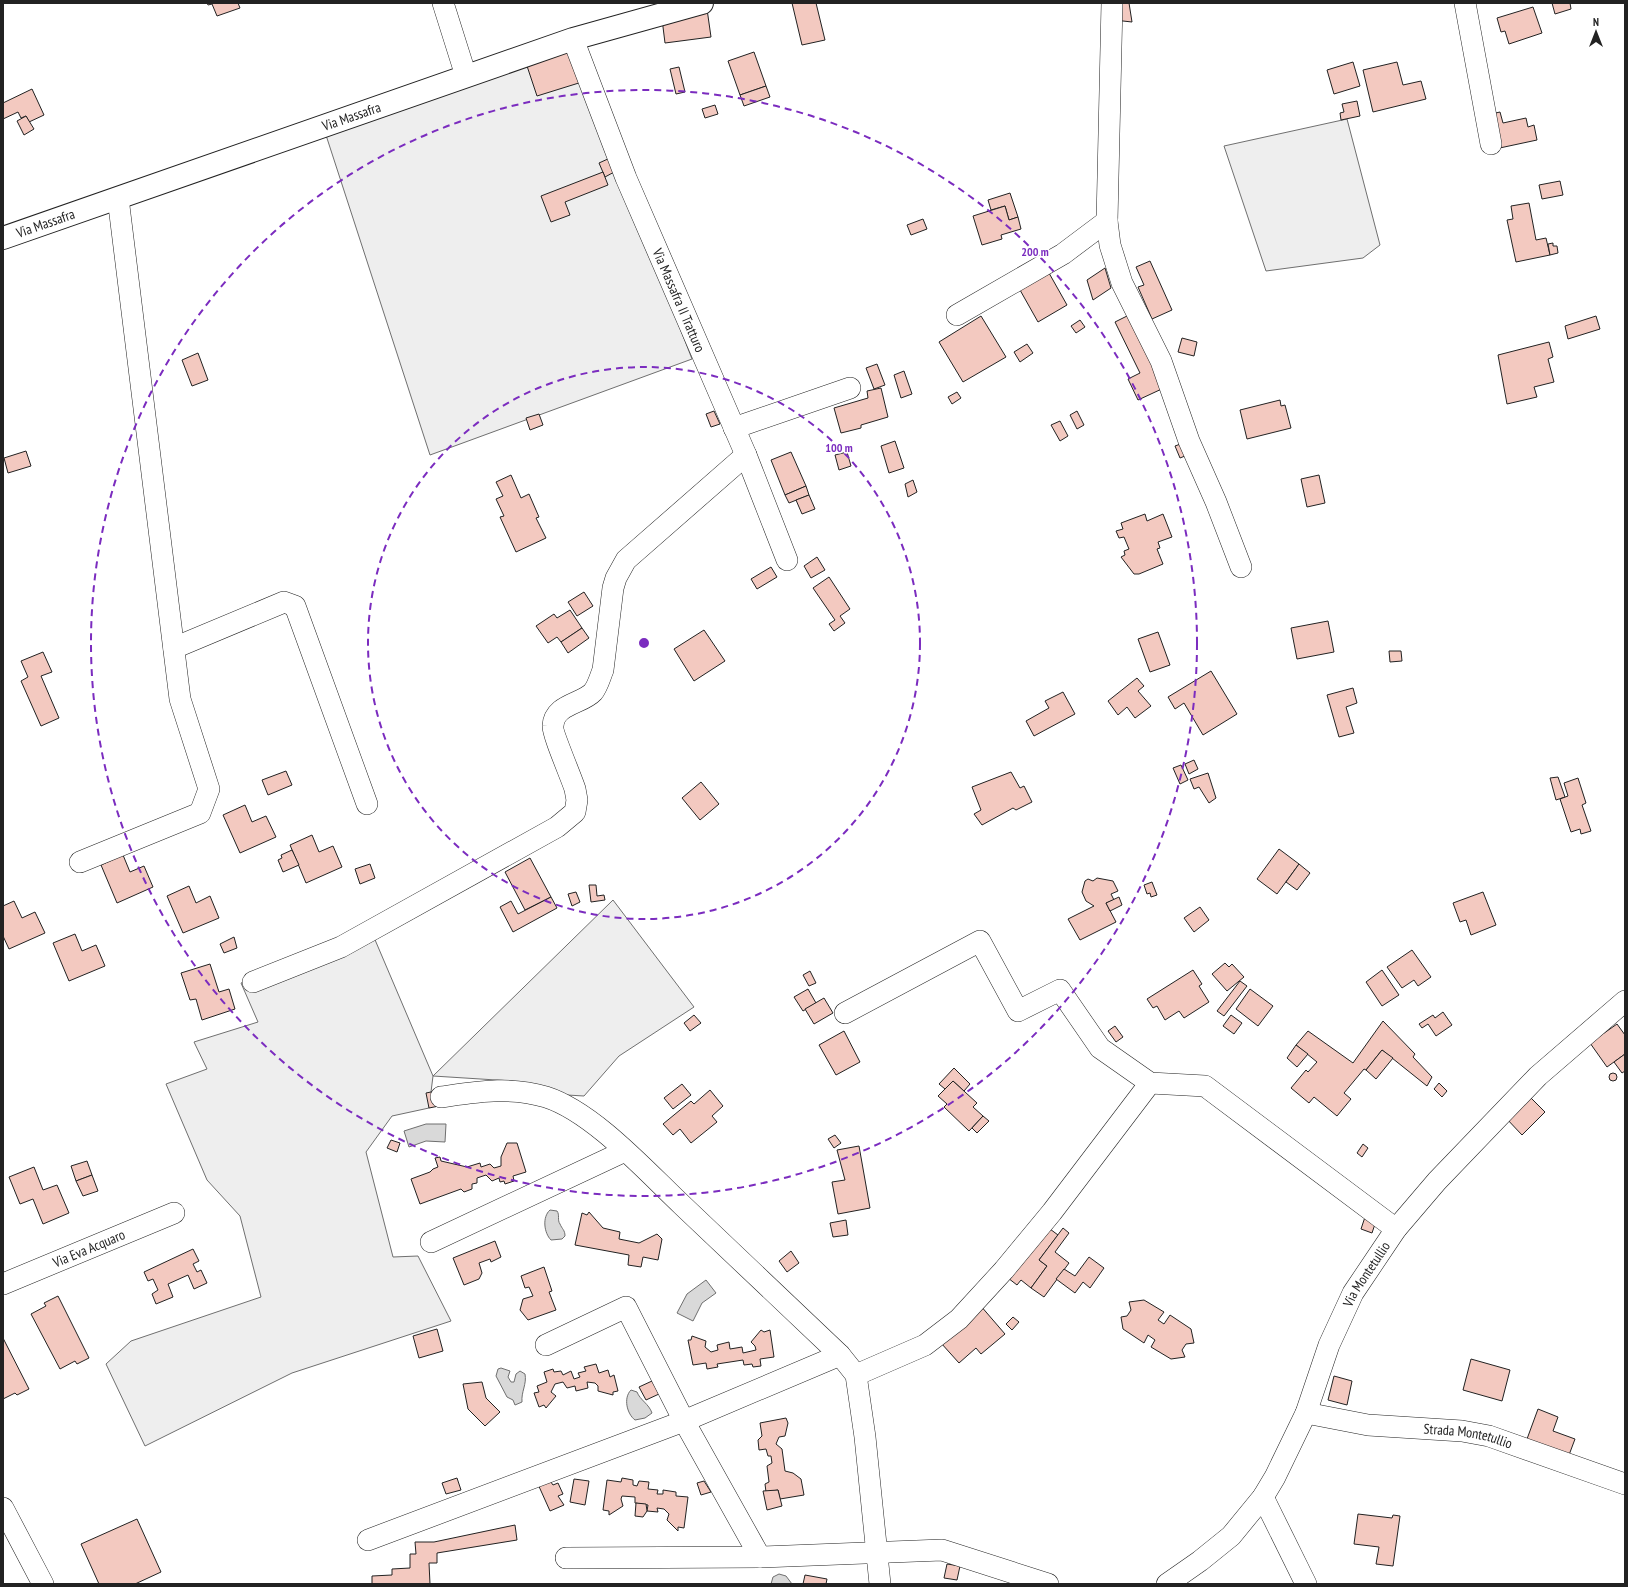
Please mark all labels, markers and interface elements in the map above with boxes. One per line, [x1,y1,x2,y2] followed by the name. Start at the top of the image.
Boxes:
[1576,12,1616,52] north arrow
[1593,15,1599,29] text: N
[319,98,383,135] street label: Via Massafra
[13,205,77,242] street label: Via Massafra
[1021,244,1049,259] text: 200 m
[648,245,709,355] street label: Via Massafra II Tratturo
[825,440,853,455] text: 100 m
[637,636,651,650] centre of rings
[49,1225,128,1272] street label: Via Eva Acquaro
[1338,1238,1394,1311] street label: Via Montetullio
[1423,1420,1515,1453] street label: Strada Montetullio

